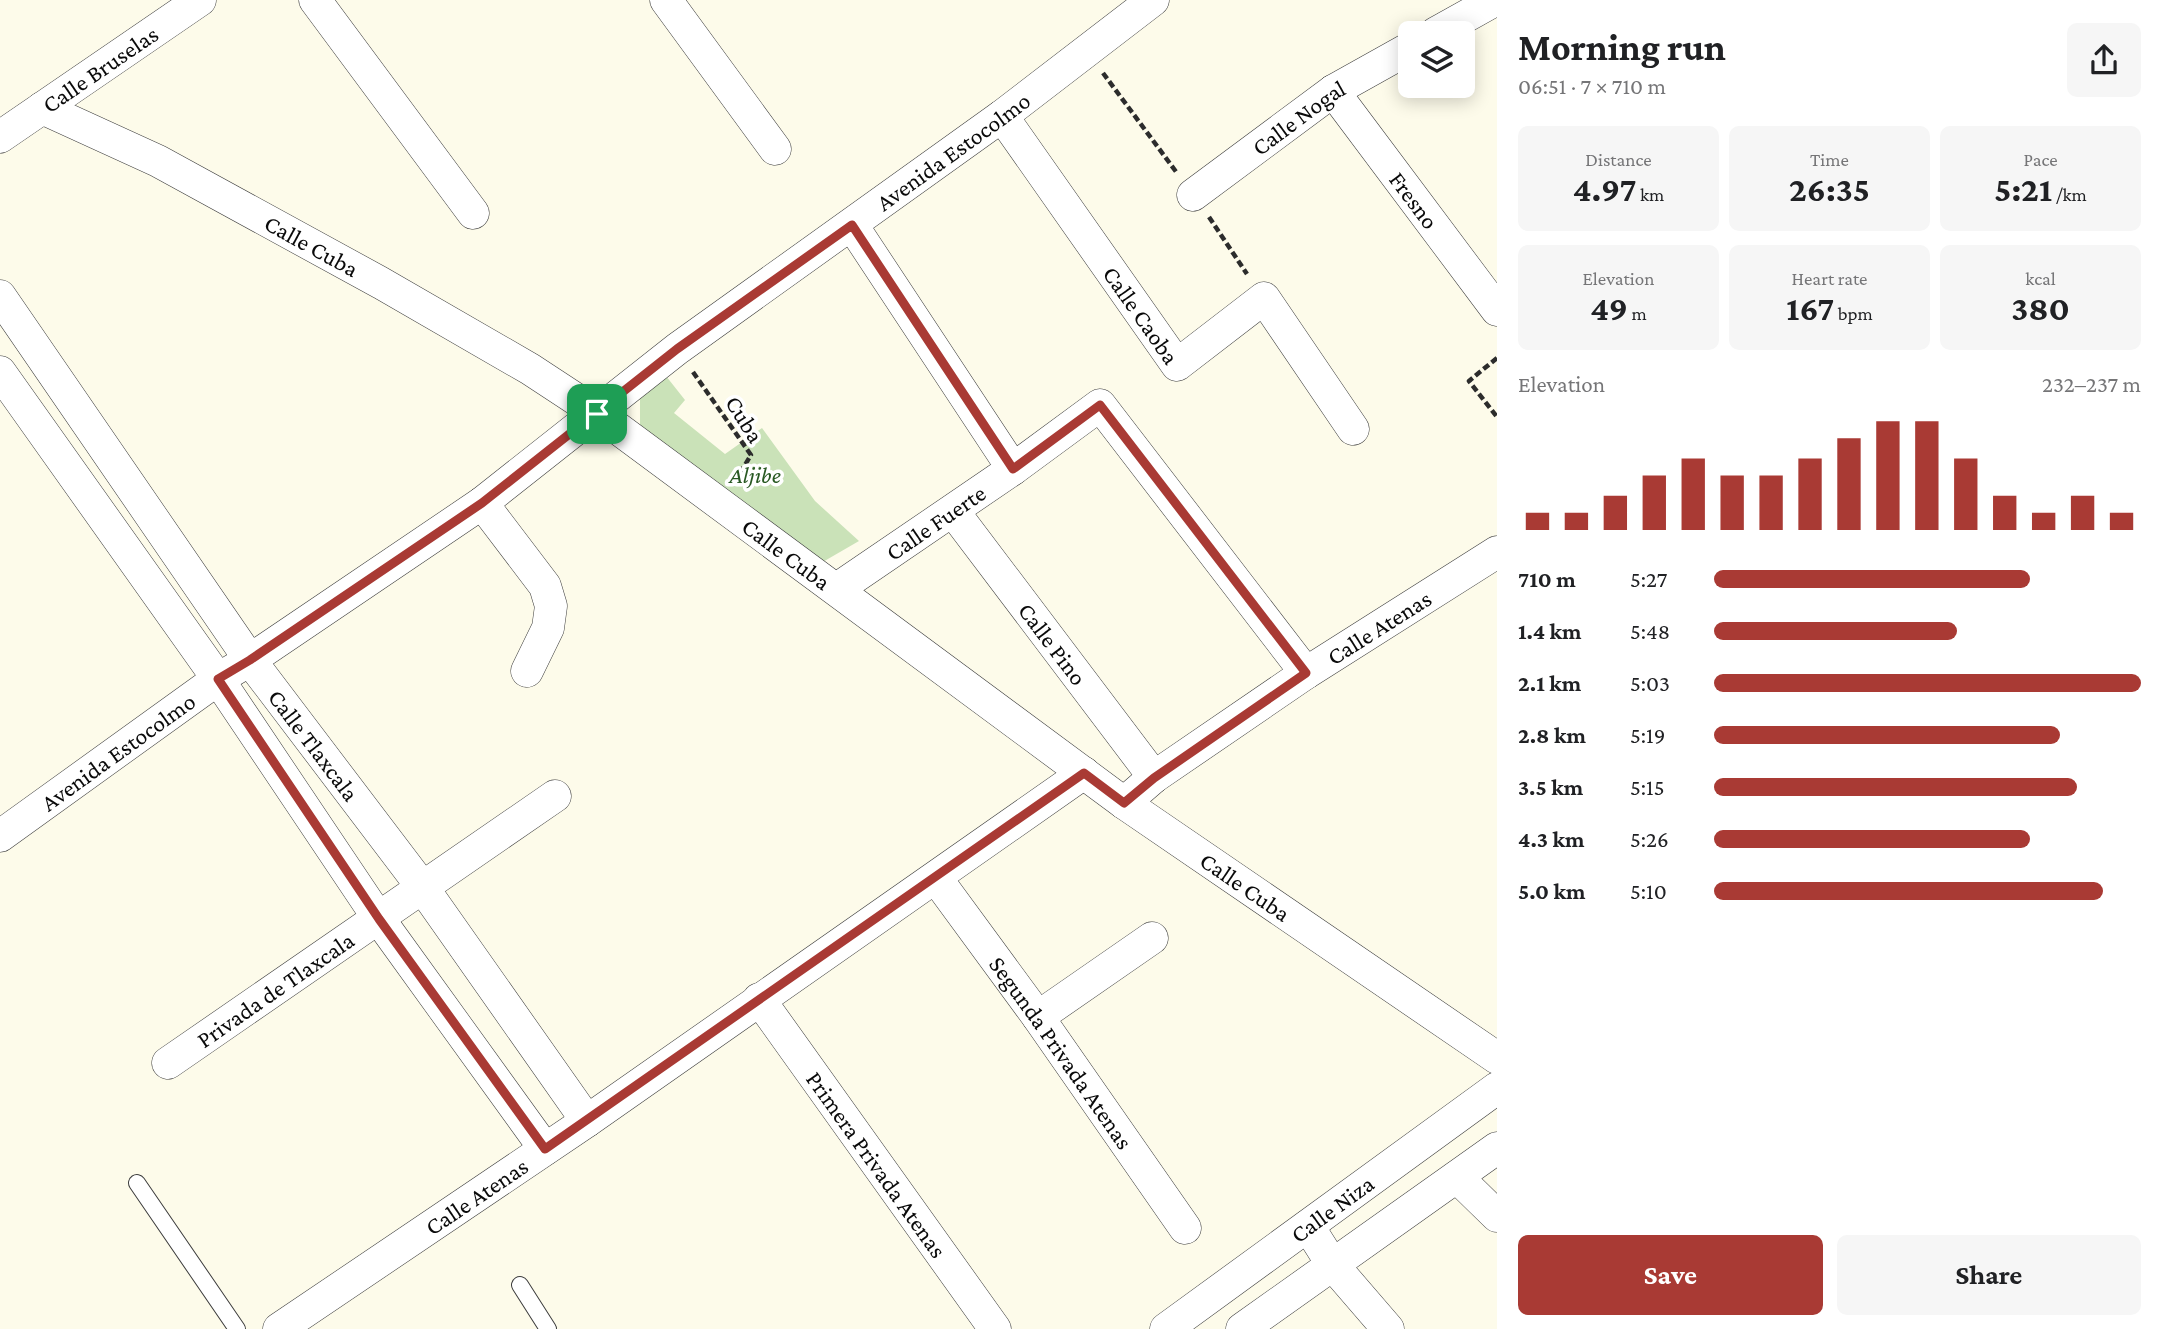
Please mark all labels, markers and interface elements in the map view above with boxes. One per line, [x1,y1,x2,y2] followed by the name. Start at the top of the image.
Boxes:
[37,20,163,118] street label: Calle Bruselas
[1398,21,1475,98] map controls
[1398,21,1475,98] button: layers
[2067,23,2141,97] button: share
[1518,26,1726,68] text: Morning run
[1518,73,1666,99] text: 06:51 · 7 × 710 m
[1246,74,1349,160] street label: Calle Nogal
[871,86,1035,216] street label: Avenida Estocolmo
[1585,149,1652,170] text: Distance
[1810,149,1849,170] text: Time
[2023,149,2058,170] text: Pace
[1384,166,1445,234] street label: Fresno
[1573,170,1636,209] text: 4.97
[1789,170,1870,209] text: 26:35
[1994,170,2052,209] text: 5:21
[1636,184,1664,205] text: km
[2052,184,2087,205] text: /km
[260,209,364,282] street label: Calle Cuba
[1098,261,1185,369] street label: Calle Caoba
[1583,268,1654,289] text: Elevation
[1792,268,1867,289] text: Heart rate
[2025,268,2056,289] text: kcal
[1590,289,1628,328] text: 49
[1786,289,1834,328] text: 167
[2011,289,2070,328] text: 380
[1628,303,1647,324] text: m
[1834,303,1873,324] text: bpm
[1518,371,1605,397] text: Elevation
[2042,371,2141,397] text: 232–237 m
[567,384,627,444] pin
[720,391,770,447] street label: Cuba
[578,395,616,433] icon: arrive
[728,461,781,489] park label: Aljibe
[880,479,990,565] street label: Calle Fuerte
[737,512,836,595] street label: Calle Cuba
[1518,566,1576,592] text: 710 m
[1630,566,1667,592] text: 5:27
[1322,584,1436,670] street label: Calle Atenas
[1013,597,1093,690] street label: Calle Pino
[1518,618,1581,644] text: 1.4 km
[1630,618,1670,644] text: 5:48
[1518,670,1581,696] text: 2.1 km
[1630,670,1670,696] text: 5:03
[263,684,365,806] street label: Calle Tlaxcala
[35,687,200,816] street label: Avenida Estocolmo
[1518,722,1586,748] text: 2.8 km
[1630,722,1665,748] text: 5:19
[1518,774,1583,800] text: 3.5 km
[1630,774,1665,800] text: 5:15
[1518,826,1584,852] text: 4.3 km
[1630,826,1669,852] text: 5:26
[1196,846,1296,926] street label: Calle Cuba
[1518,878,1585,904] text: 5.0 km
[1630,878,1667,904] text: 5:10
[191,926,359,1053] street label: Privada de Tlaxcala
[984,951,1139,1154] street label: Segunda Privada Atenas
[801,1066,953,1263] street label: Primera Privada Atenas
[420,1152,533,1240] street label: Calle Atenas
[1285,1169,1379,1248] street label: Calle Niza
[1518,1235,1823,1315] button: Save
[1837,1235,2141,1315] button: Share

